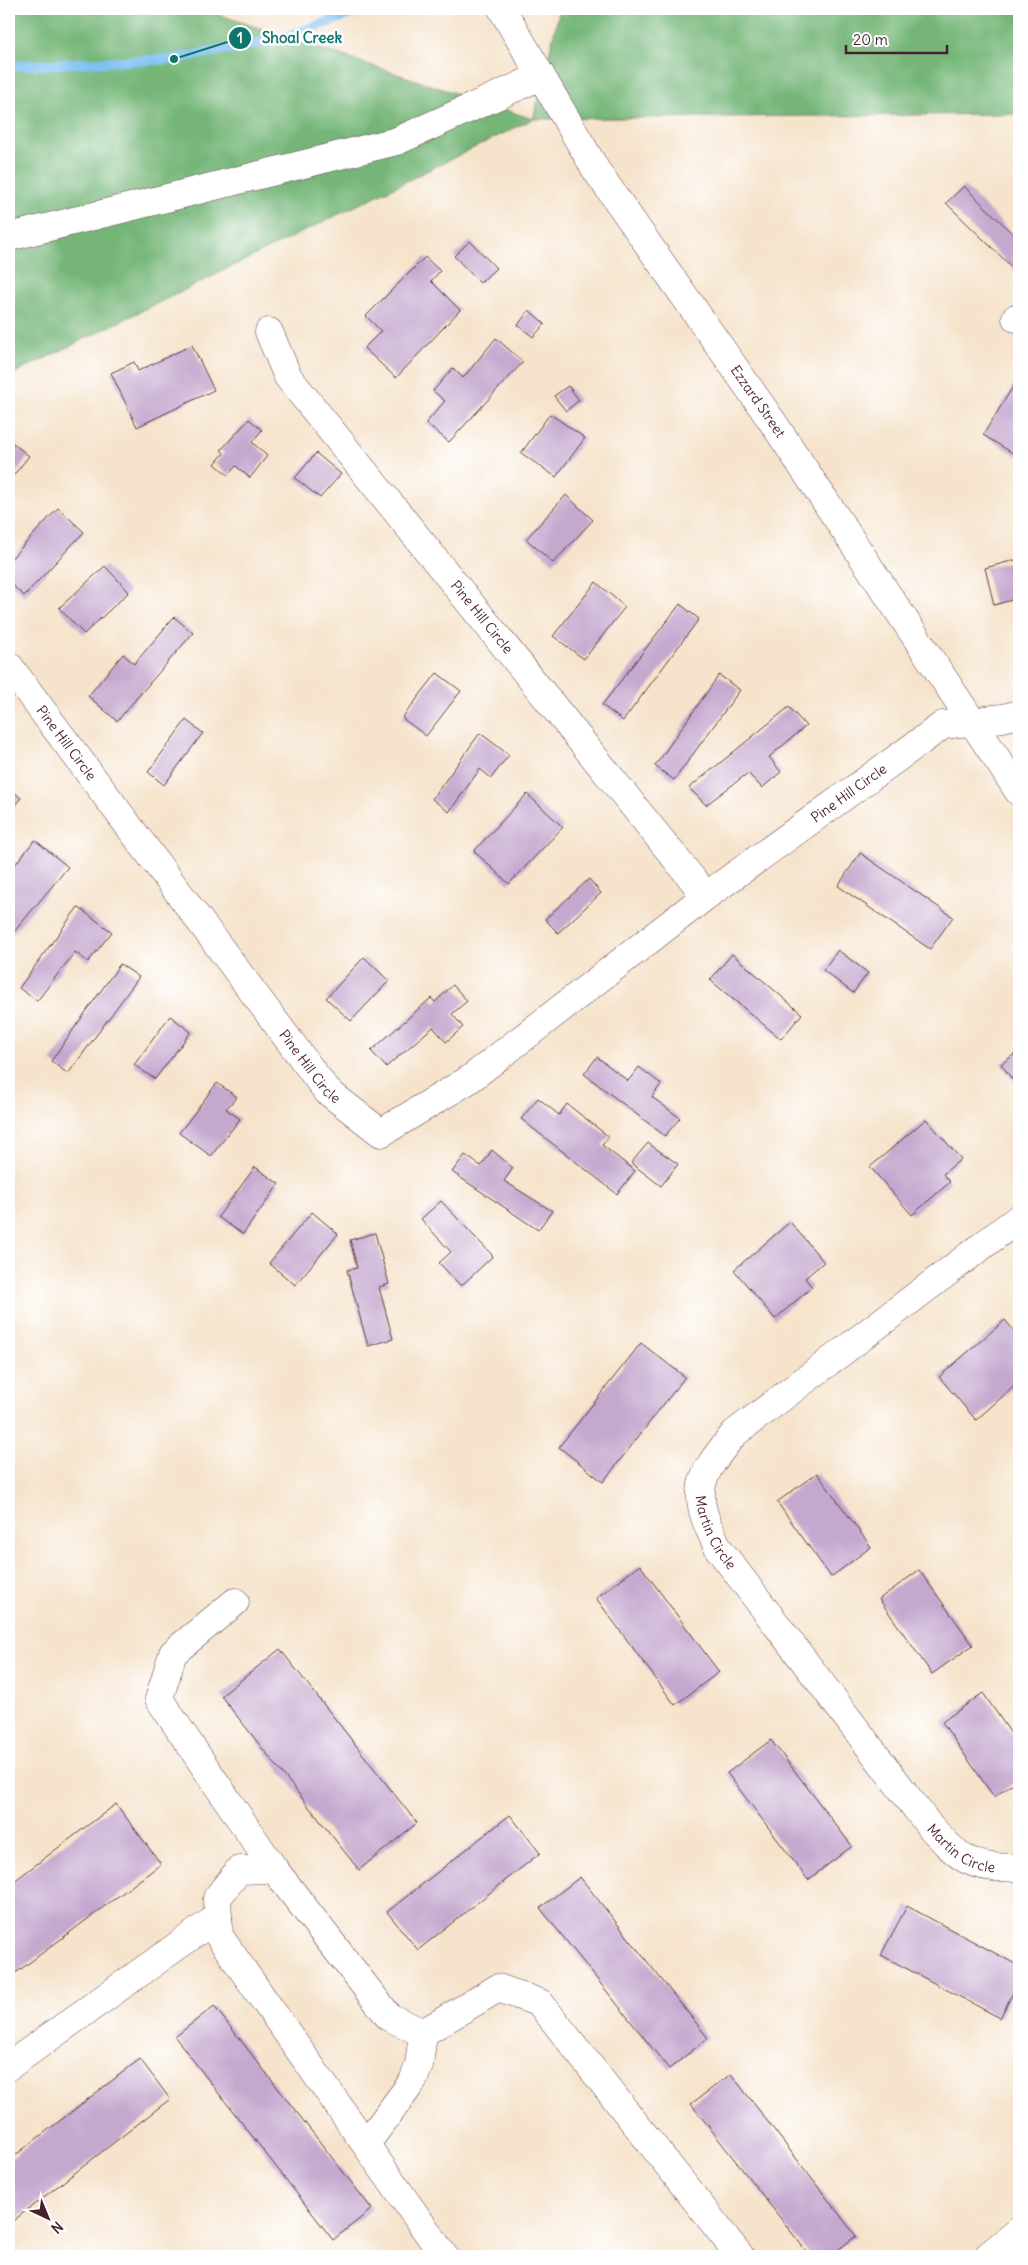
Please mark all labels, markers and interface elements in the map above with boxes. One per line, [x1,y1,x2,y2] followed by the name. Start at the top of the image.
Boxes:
[846,22,947,54] scale bar
[227,23,352,53] callout: Shoal Creek
[237,28,243,47] text: 1
[262,28,342,47] text: Shoal Creek
[853,30,888,49] text: 20 m
[727,362,790,441] street label: Ezzard Street
[447,577,517,657] street label: Pine Hill Circle
[33,702,100,784] street label: Pine Hill Circle
[807,760,890,826] street label: Pine Hill Circle
[275,1026,344,1107] street label: Pine Hill Circle
[692,1495,740,1573] street label: Martin Circle
[923,1820,996,1876] street label: Martin Circle
[22,2192,72,2242] north arrow
[47,2218,67,2237] text: N

